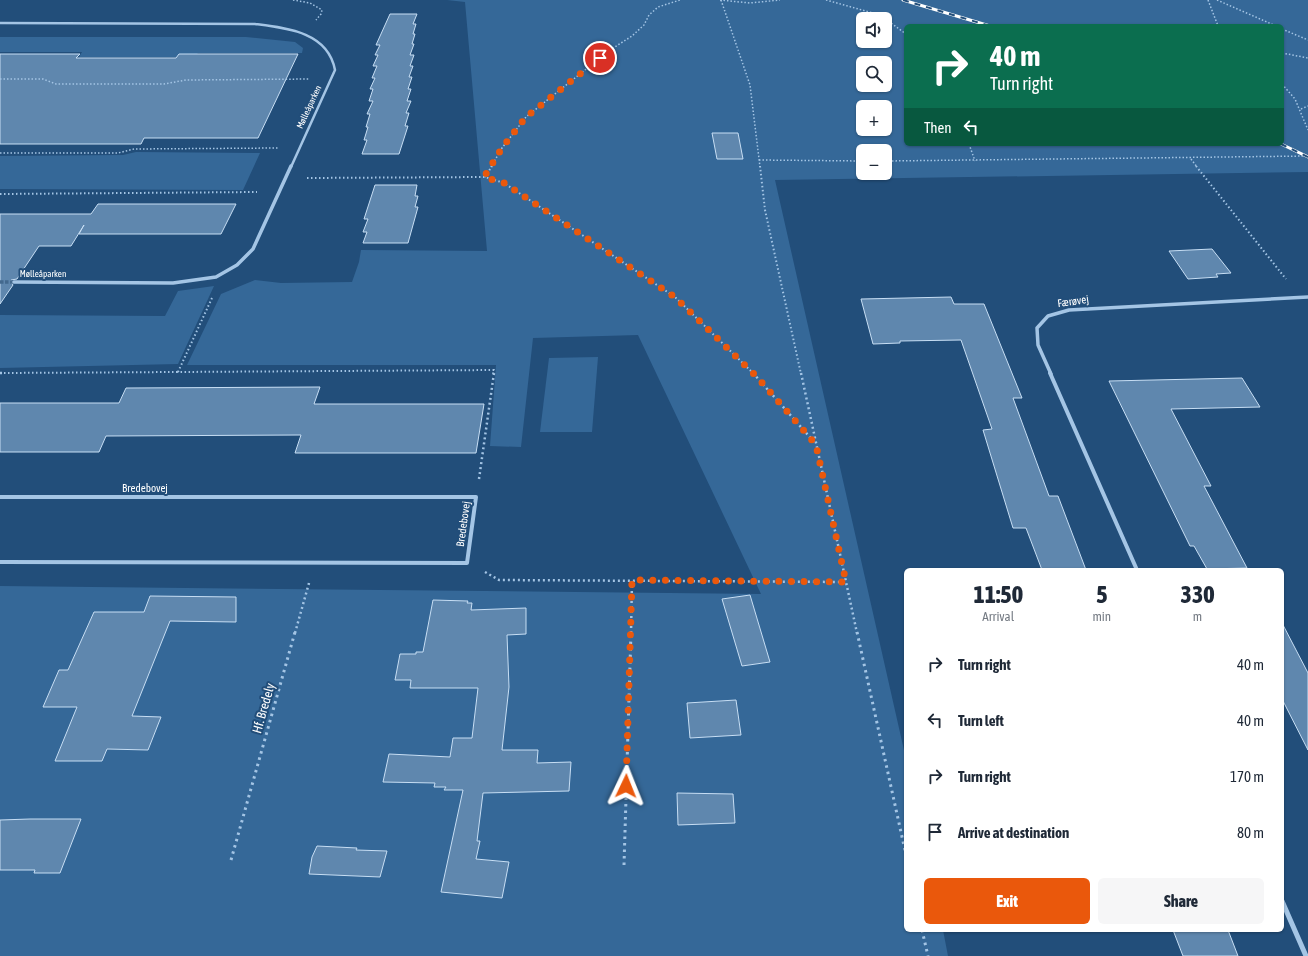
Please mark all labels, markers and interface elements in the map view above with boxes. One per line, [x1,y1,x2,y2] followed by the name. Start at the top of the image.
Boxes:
[856,12,892,180] map controls
[856,12,892,48] button: sound
[924,40,976,92] icon: right
[990,40,1040,72] text: 40 m
[583,41,617,75] pin
[589,47,611,69] icon: arrive
[856,56,892,92] button: search
[990,73,1053,94] text: Turn right
[295,84,323,130] street label: Mølleåparken
[856,100,892,136] button: +
[960,116,982,138] icon: left
[924,119,952,136] text: Then
[856,144,892,180] button: −
[20,269,66,279] street label: Mølleåparken
[1057,293,1089,309] street label: Færøvej
[122,482,168,494] street label: Bredebovej
[454,500,472,548] street label: Bredebovej
[974,581,1023,608] text: 11:50
[1096,581,1107,608] text: 5
[1181,581,1214,608] text: 330
[982,609,1014,624] text: Arrival
[1092,609,1111,624] text: min
[1193,609,1202,624] text: m
[924,653,946,675] icon: right
[958,656,1011,673] text: Turn right
[1237,656,1264,673] text: 40 m
[249,681,278,735] street label: Hf. Bredely
[924,709,946,731] icon: left
[958,712,1004,729] text: Turn left
[1237,712,1264,729] text: 40 m
[605,765,647,807] position arrow
[924,765,946,787] icon: right
[958,768,1011,785] text: Turn right
[1230,768,1264,785] text: 170 m
[924,821,946,843] icon: arrive
[958,824,1069,841] text: Arrive at destination
[1237,824,1264,841] text: 80 m
[924,878,1090,924] button: Exit
[1098,878,1264,924] button: Share

